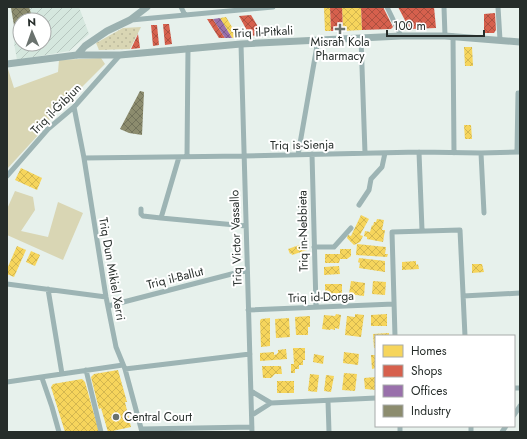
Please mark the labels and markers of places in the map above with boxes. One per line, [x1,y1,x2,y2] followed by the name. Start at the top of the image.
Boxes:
[335,24,345,34] marker: Misraħ Kola Pharmacy
[311,33,370,65] place label: Misraħ Kola Pharmacy
[124,408,192,426] place label: Central Court
[111,412,121,422] marker: Central Court

